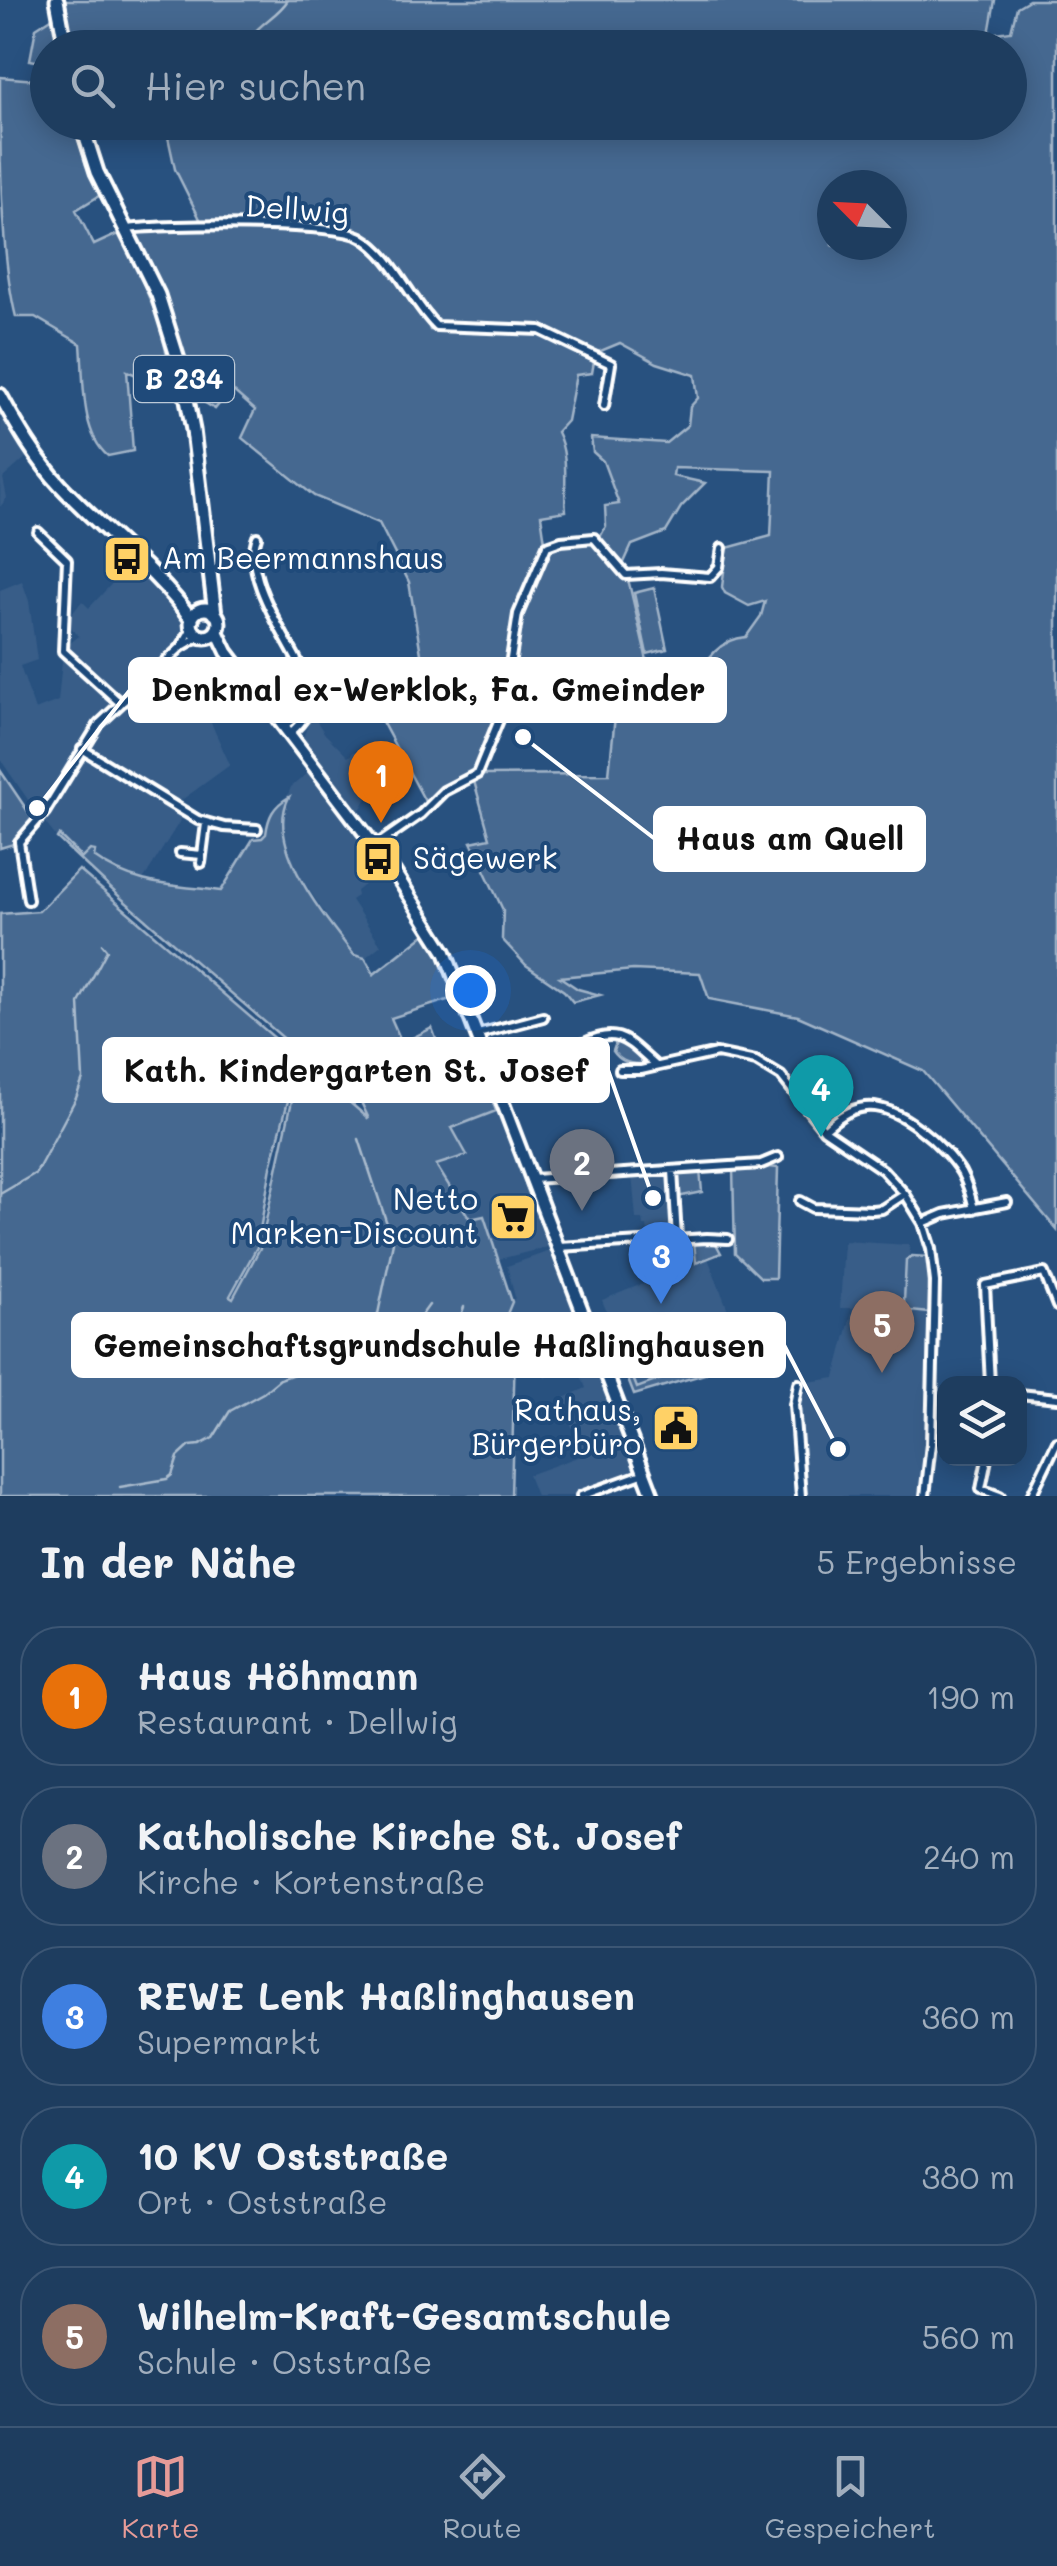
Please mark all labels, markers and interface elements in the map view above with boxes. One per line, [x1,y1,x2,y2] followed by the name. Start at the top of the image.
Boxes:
[30,30,1027,140] search box
[65,58,120,113] icon: search
[145,60,366,110] text: Hier suchen
[817,170,907,260] north arrow
[244,184,350,232] street label: Dellwig
[134,356,234,402] road number: B 234
[101,533,153,585] bus stop icon: Am Beermannshaus
[162,537,444,577] place label: Am Beermannshaus
[130,659,725,721] callout: Denkmal ex-Werklok, Fa. Gmeinder
[150,667,706,709] text: Denkmal ex-Werklok, Fa. Gmeinder
[348,740,414,823] pin: 1
[655,808,924,870] callout: Haus am Quell
[676,816,904,858] text: Haus am Quell
[352,833,404,885] bus stop icon: Sägewerk
[413,837,557,877] place label: Sägewerk
[445,965,496,1016] your location
[104,1039,608,1101] callout: Kath. Kindergarten St. Josef
[124,1048,590,1090] text: Kath. Kindergarten St. Josef
[788,1054,854,1137] pin: 4
[550,1128,614,1211] pin: 2
[231,1178,478,1252] place label: Netto Marken-Discount
[487,1191,539,1243] supermarket icon: Netto Marken-Discount
[628,1222,694,1304] pin: 3
[850,1290,914,1373] pin: 5
[73,1314,784,1376] callout: Gemeinschaftsgrundschule Haßlinghausen
[93,1323,765,1365] text: Gemeinschaftsgrundschule Haßlinghausen
[937,1376,1027,1466] map controls
[937,1376,1027,1466] button: layers
[472,1389,641,1463] place label: Rathaus, Bürgerbüro
[650,1402,702,1454] public building icon: Rathaus, Bürgerbüro
[40,1534,296,1589] text: In der Nähe
[817,1540,1017,1582] text: 5 Ergebnisse
[137,1650,418,1700] text: Haus Höhmann
[67,1675,82,1717] text: 1
[926,1675,1015,1717] text: 190 m
[137,1700,458,1742] text: Restaurant · Dellwig
[137,1810,682,1860] text: Katholische Kirche St. Josef
[66,1835,83,1877] text: 2
[923,1835,1015,1877] text: 240 m
[137,1860,485,1902] text: Kirche · Kortenstraße
[137,1970,635,2020] text: REWE Lenk Haßlinghausen
[65,1995,84,2037] text: 3
[921,1995,1015,2037] text: 360 m
[137,2020,321,2062] text: Supermarkt
[137,2130,448,2180] text: 10 KV Oststraße
[64,2155,85,2197] text: 4
[921,2155,1015,2197] text: 380 m
[137,2180,388,2222] text: Ort · Oststraße
[137,2290,671,2340] text: Wilhelm-Kraft-Gesamtschule
[65,2315,84,2357] text: 5
[922,2315,1015,2357] text: 560 m
[137,2340,432,2382] text: Schule · Oststraße
[121,2449,200,2545] tab: Karte
[442,2449,522,2545] tab: Route
[765,2449,936,2545] tab: Gespeichert

